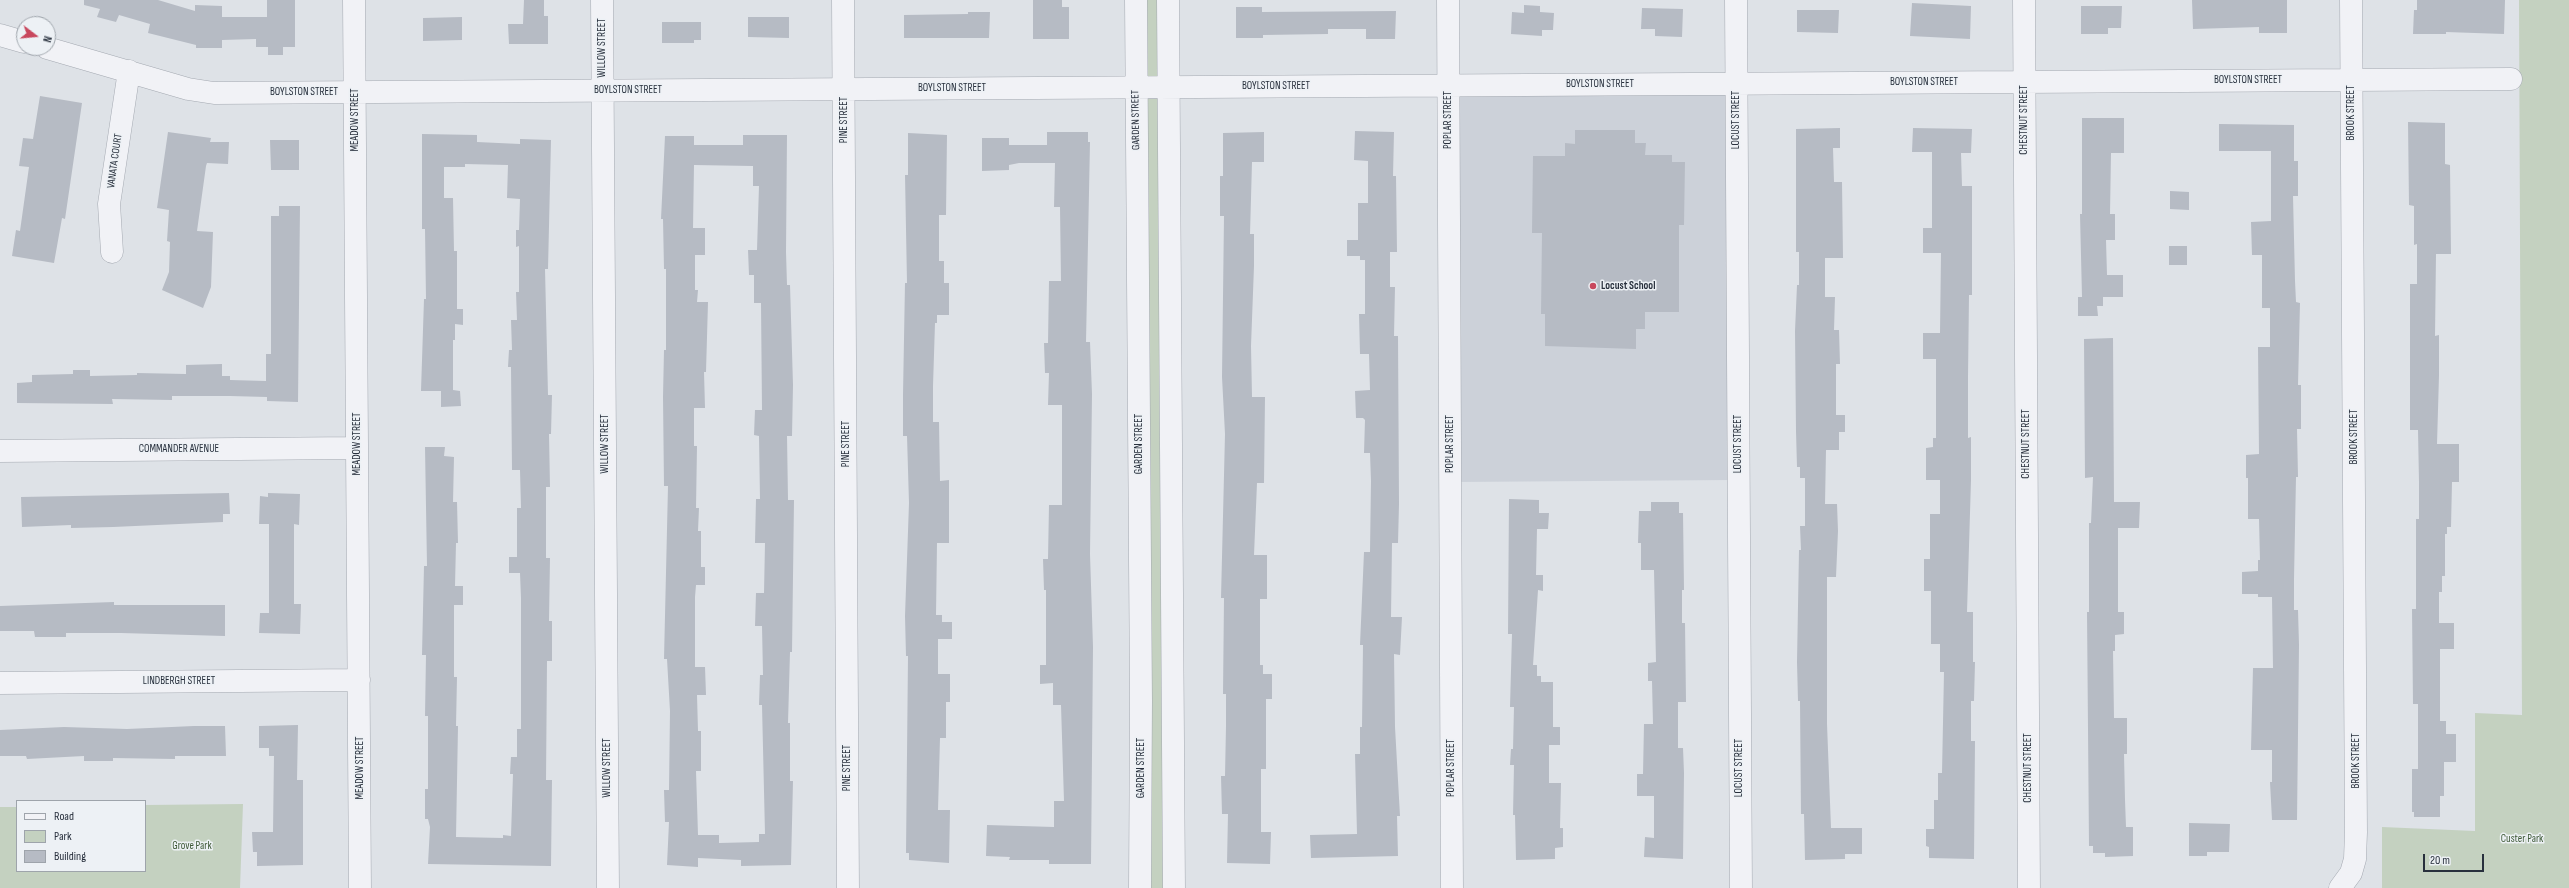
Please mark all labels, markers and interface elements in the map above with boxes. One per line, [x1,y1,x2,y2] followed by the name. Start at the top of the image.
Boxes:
[16,16,56,56] north arrow
[595,18,609,78] street label: WILLOW STREET
[40,35,54,44] text: N
[2214,73,2282,87] street label: BOYLSTON STREET
[1890,75,1958,89] street label: BOYLSTON STREET
[1566,77,1634,91] street label: BOYLSTON STREET
[1242,79,1310,93] street label: BOYLSTON STREET
[918,81,986,95] street label: BOYLSTON STREET
[594,83,662,97] street label: BOYLSTON STREET
[270,85,338,99] street label: BOYLSTON STREET
[2017,85,2031,155] street label: CHESTNUT STREET
[2344,85,2358,141] street label: BROOK STREET
[348,88,362,152] street label: MEADOW STREET
[1129,90,1143,150] street label: GARDEN STREET
[1441,91,1455,149] street label: POPLAR STREET
[1729,91,1743,149] street label: LOCUST STREET
[837,97,851,143] street label: PINE STREET
[105,133,125,189] street label: VANATA COURT
[1601,279,1655,293] place label: Locust School
[1588,281,1598,291] marker: Locust School
[2019,409,2033,479] street label: CHESTNUT STREET
[2347,409,2361,465] street label: BROOK STREET
[350,412,364,476] street label: MEADOW STREET
[598,414,612,474] street label: WILLOW STREET
[1132,414,1146,474] street label: GARDEN STREET
[1443,415,1457,473] street label: POPLAR STREET
[1731,415,1745,473] street label: LOCUST STREET
[839,421,853,467] street label: PINE STREET
[139,442,219,456] street label: COMMANDER AVENUE
[143,674,215,688] street label: LINDBERGH STREET
[2021,733,2035,803] street label: CHESTNUT STREET
[2349,733,2363,789] street label: BROOK STREET
[353,736,367,800] street label: MEADOW STREET
[600,738,614,798] street label: WILLOW STREET
[1134,738,1148,798] street label: GARDEN STREET
[1444,739,1458,797] street label: POPLAR STREET
[1732,739,1746,797] street label: LOCUST STREET
[840,745,854,791] street label: PINE STREET
[16,800,146,872] legend
[54,809,74,824] text: Road
[54,829,72,844] text: Park
[2501,832,2543,846] park label: Custer Park
[172,839,212,853] park label: Grove Park
[2425,846,2486,872] scale bar
[54,849,86,864] text: Building
[2430,853,2450,868] text: 20 m

